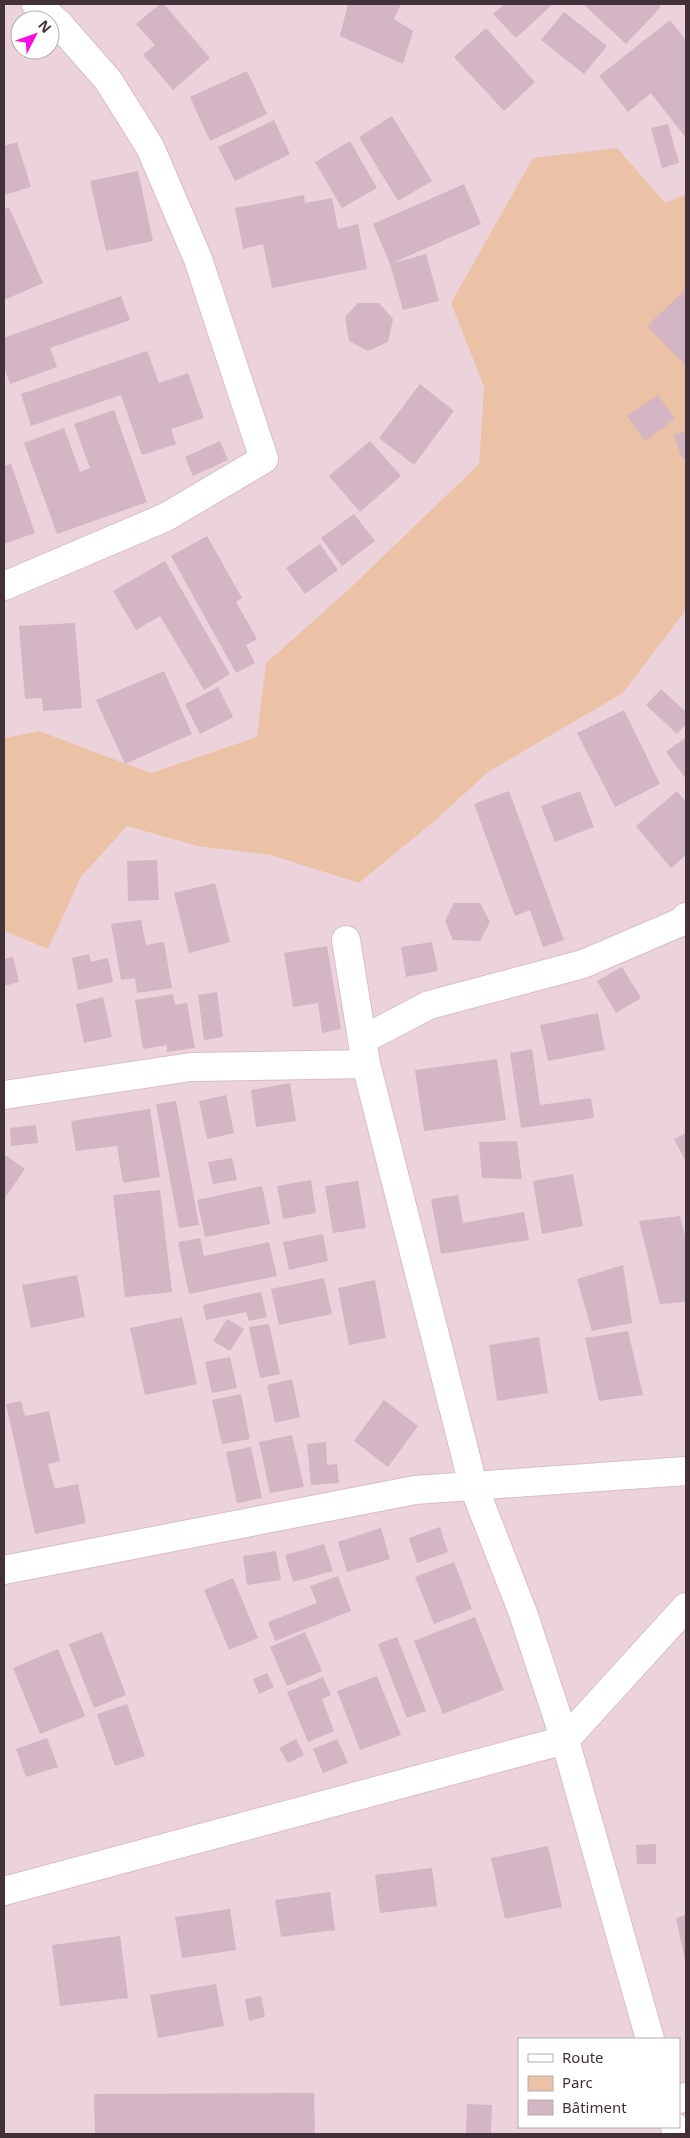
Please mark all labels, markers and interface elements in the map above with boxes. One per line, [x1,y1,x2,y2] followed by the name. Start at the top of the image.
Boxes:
[10,10,60,60] north arrow
[34,16,56,37] text: N
[518,2038,680,2128] legend
[562,2047,604,2067] text: Route
[562,2072,593,2092] text: Parc
[562,2097,627,2117] text: Bâtiment

